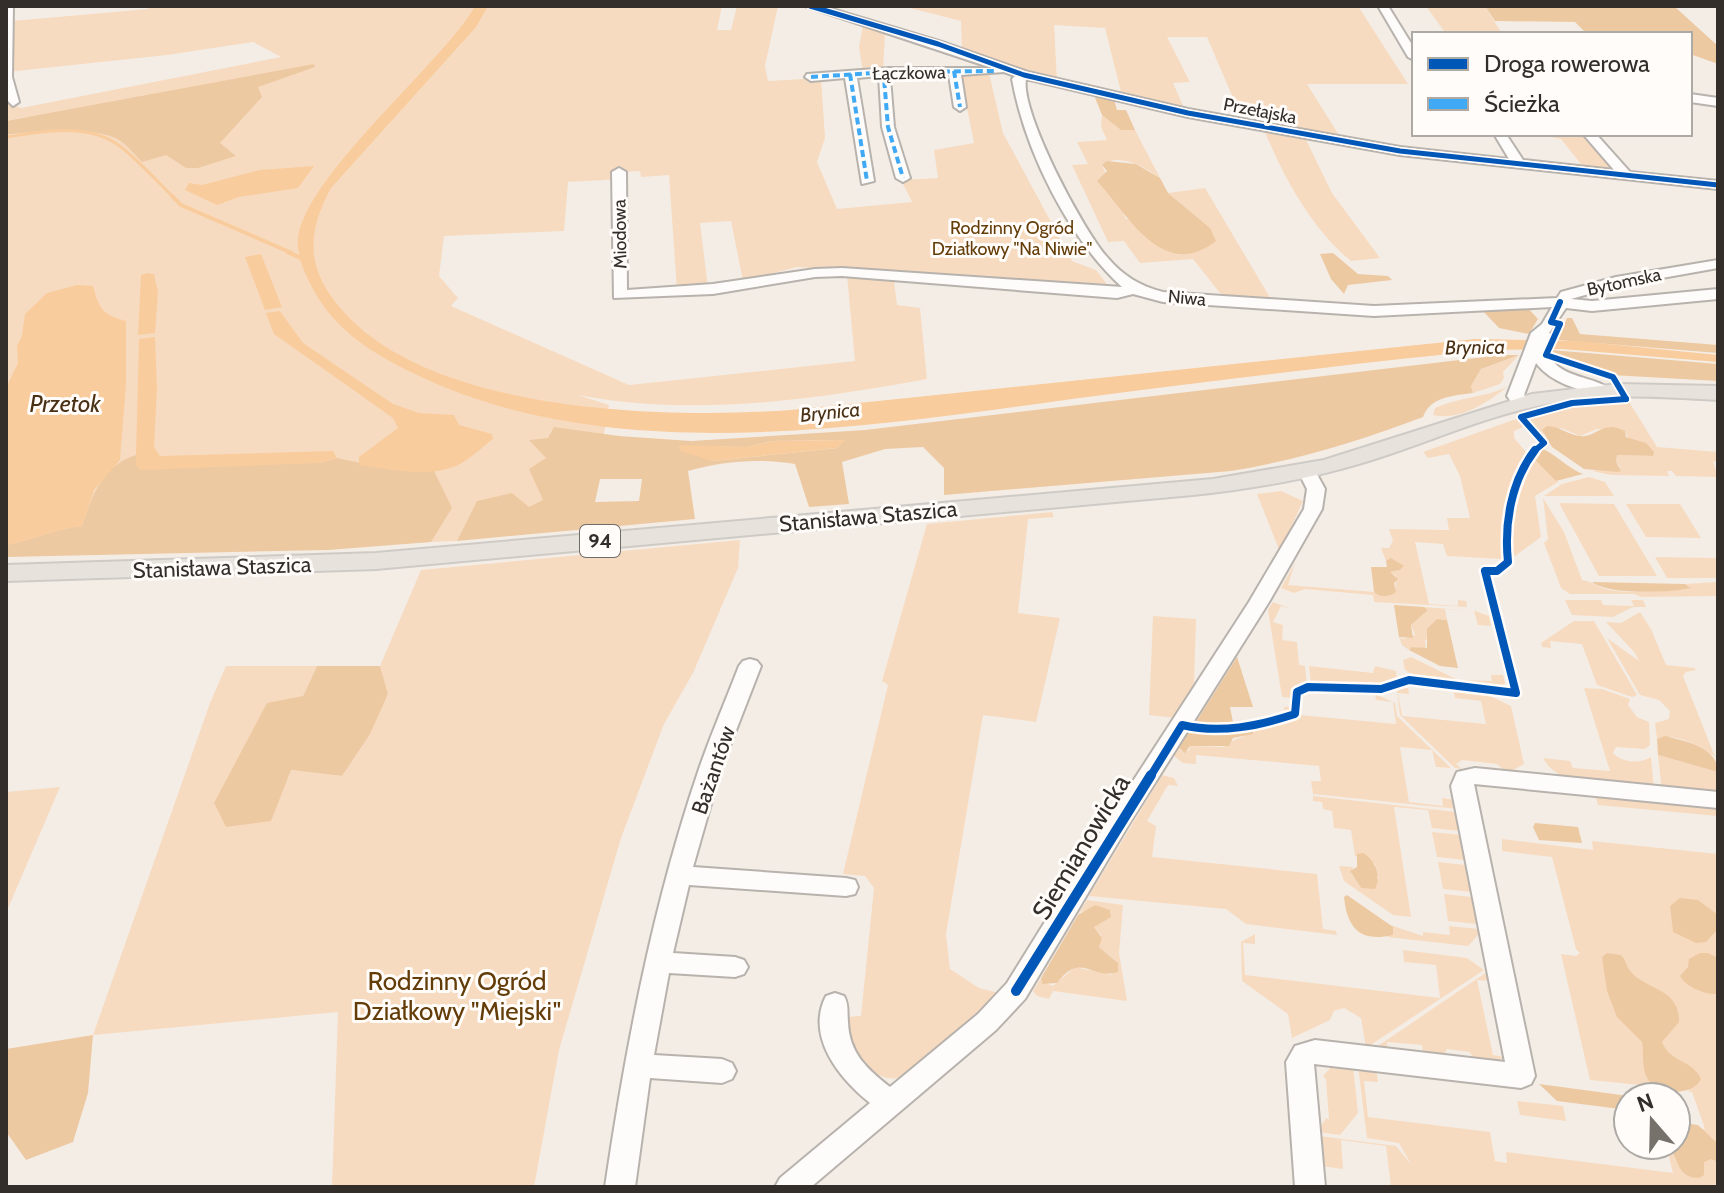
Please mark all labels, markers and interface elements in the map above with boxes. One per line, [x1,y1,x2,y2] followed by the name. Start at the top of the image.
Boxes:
[1412,32,1692,136] legend
[1484,49,1650,78] text: Droga rowerowa
[872,61,946,85] street label: Łączkowa
[1484,89,1560,118] text: Ścieżka
[1222,93,1299,129] street label: Przełajska
[608,199,632,269] street label: Miodowa
[932,217,1093,260] park label: Rodzinny Ogród Działkowy "Na Niwie"
[1585,263,1663,301] street label: Bytomska
[1167,285,1207,311] street label: Niwa
[1445,334,1505,360] water label: Brynica
[29,389,101,418] water label: Przetok
[799,397,861,427] water label: Brynica
[778,495,959,538] street label: Stanisława Staszica
[580,525,620,557] road number: 94
[132,551,312,584] street label: Stanisława Staszica
[686,722,741,818] street label: Bażantów
[1025,768,1137,925] street label: Siemianowicka
[353,965,561,1027] park label: Rodzinny Ogród Działkowy "Miejski"
[1612,1081,1692,1161] north arrow
[1633,1087,1657,1118] text: N

